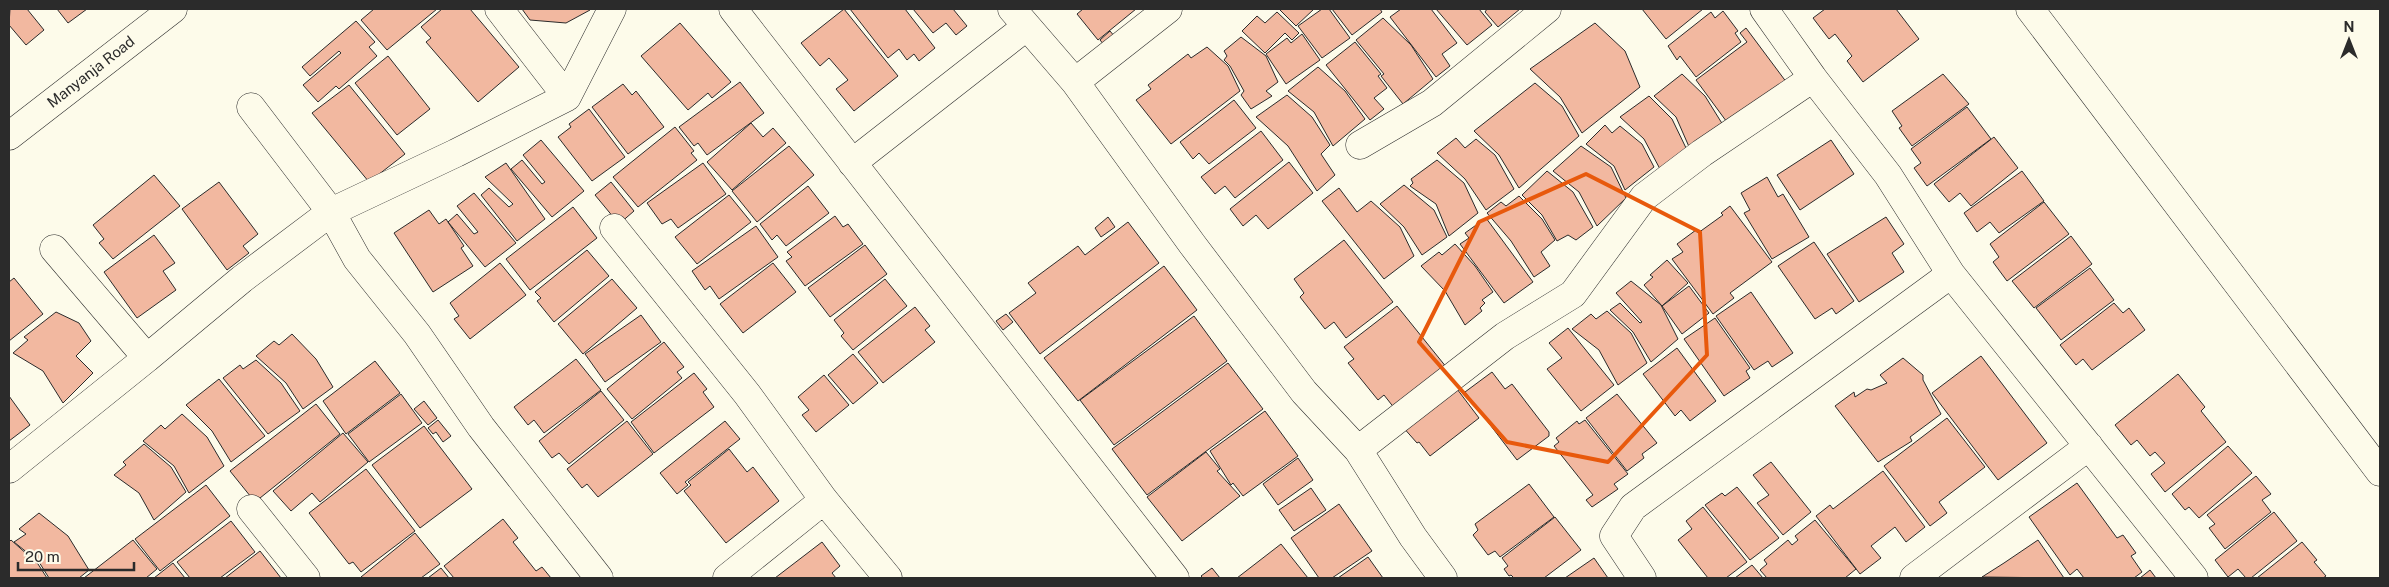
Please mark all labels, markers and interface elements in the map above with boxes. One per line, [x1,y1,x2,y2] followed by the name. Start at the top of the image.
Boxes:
[2324,15,2374,65] north arrow
[2344,19,2354,35] text: N
[44,32,138,111] street label: Manyanja Road
[18,540,134,572] scale bar
[25,548,60,565] text: 20 m

